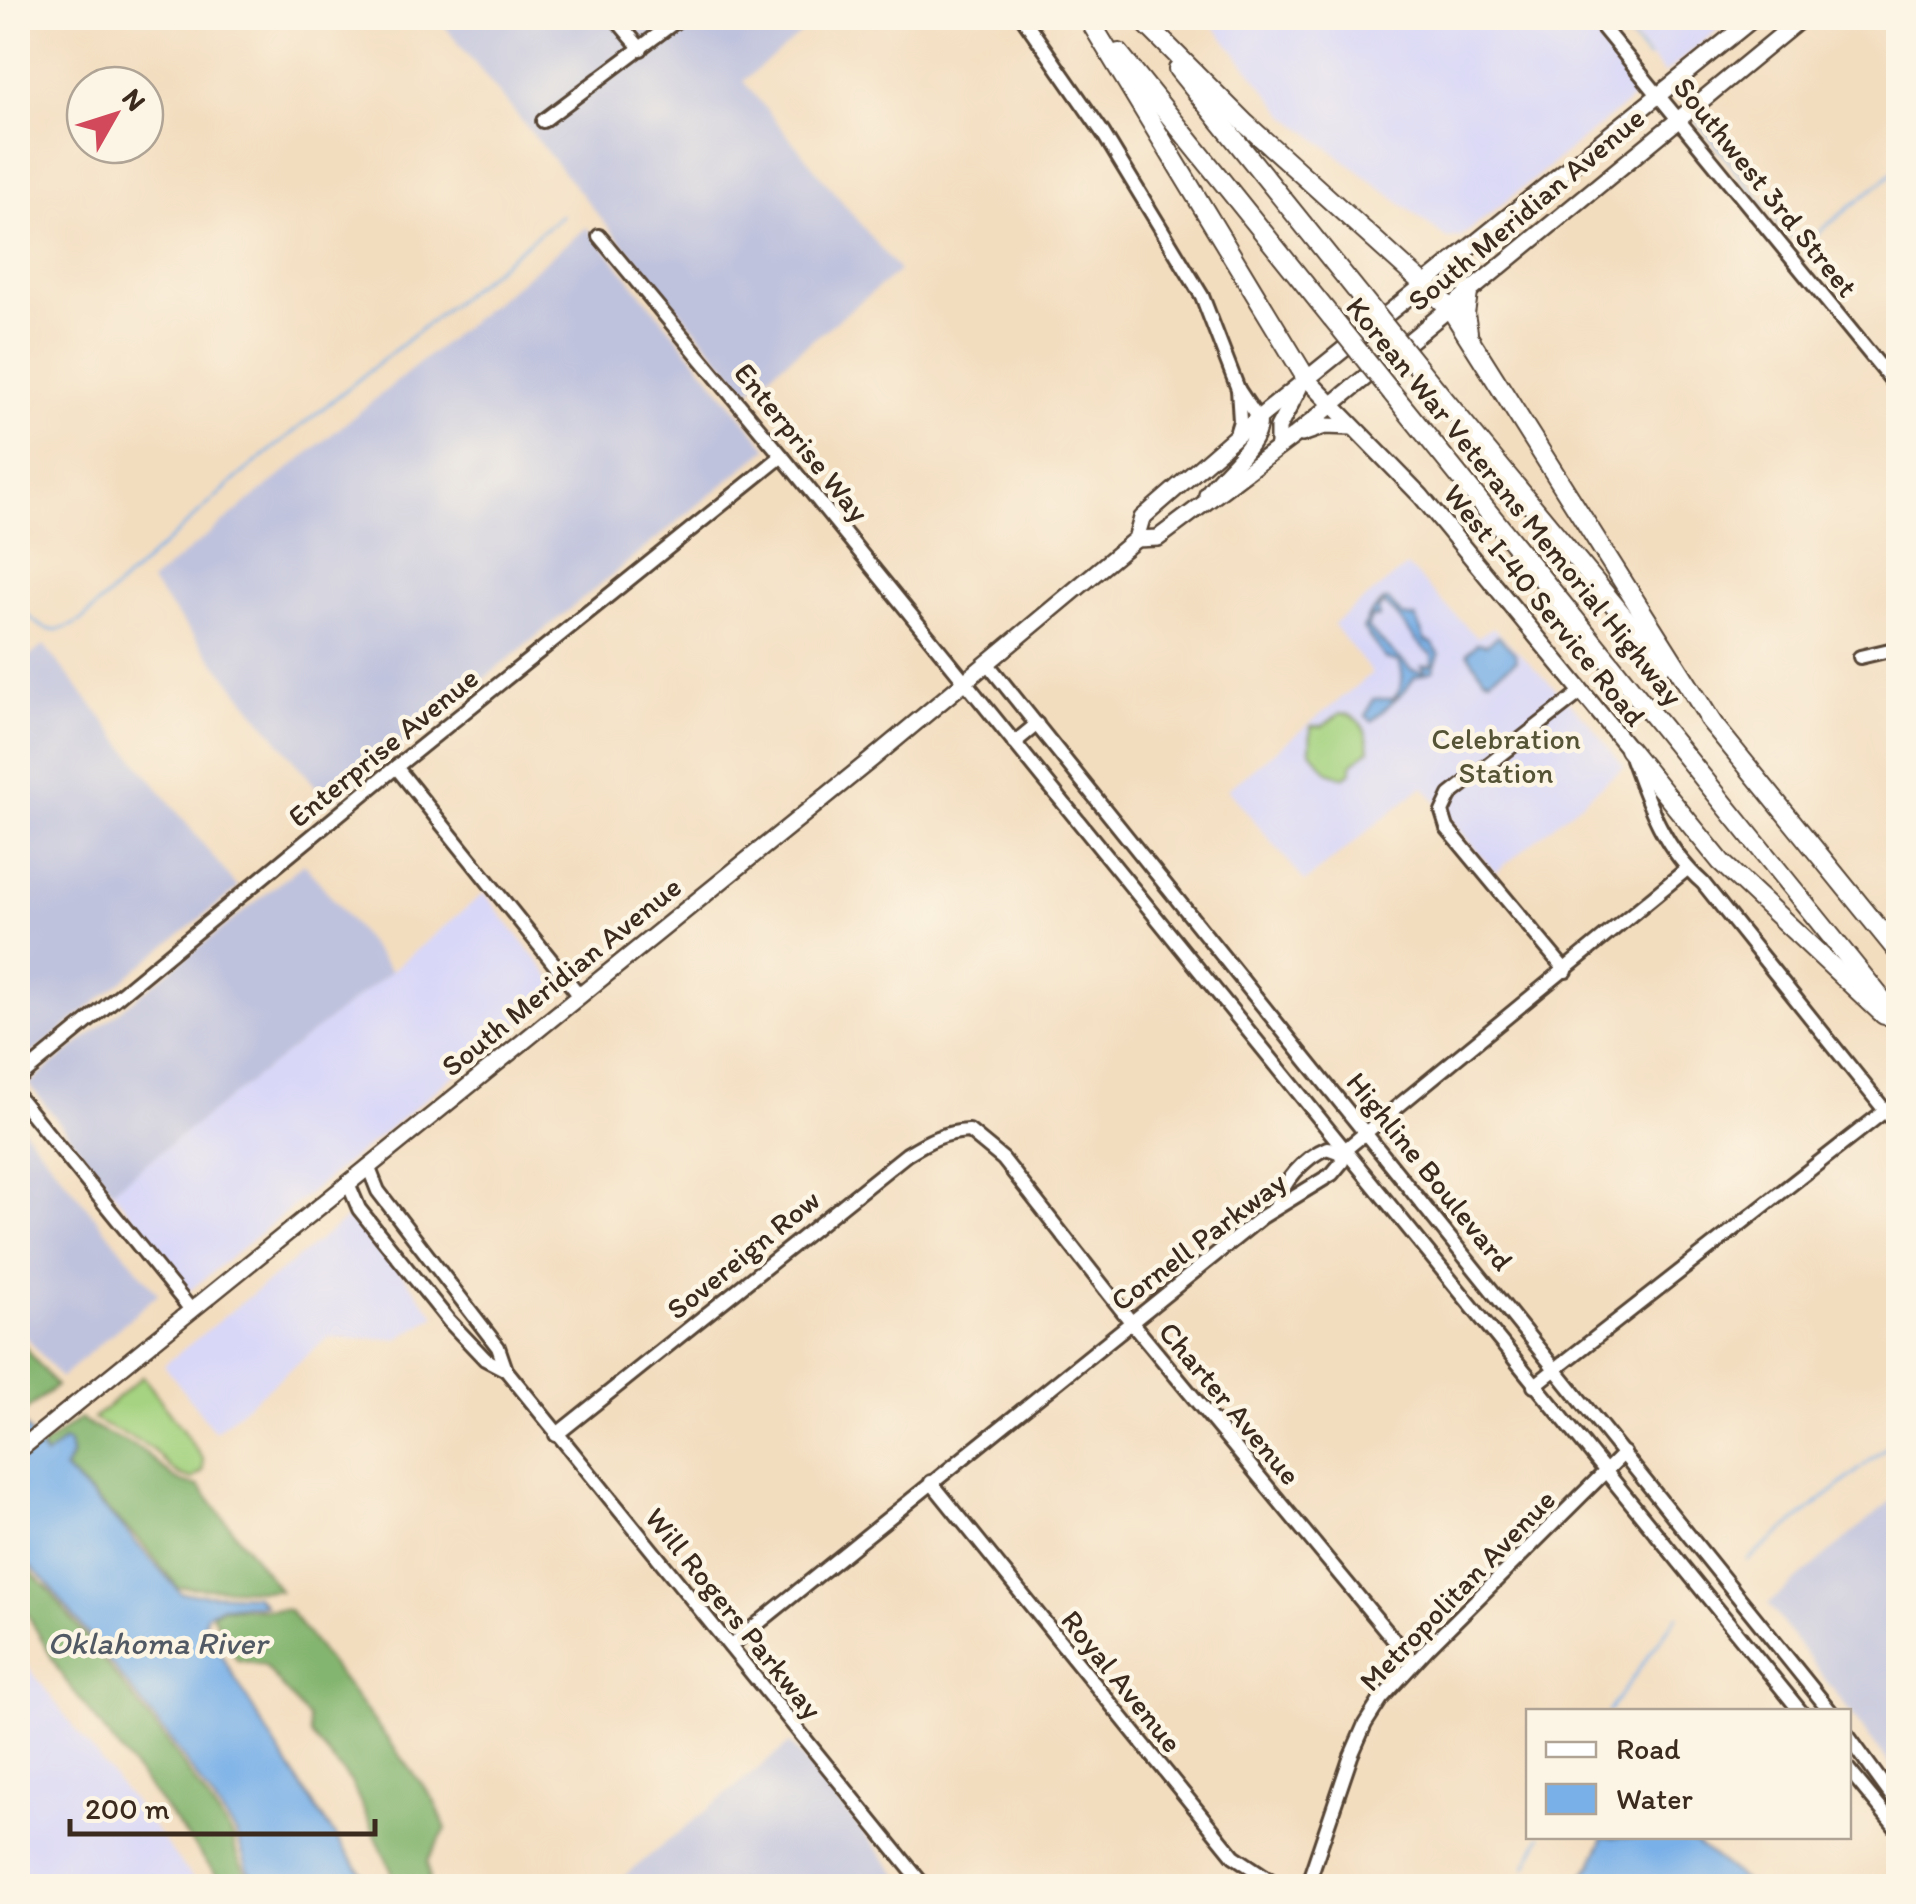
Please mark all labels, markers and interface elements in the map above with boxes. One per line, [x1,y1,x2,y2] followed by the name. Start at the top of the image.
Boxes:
[65,65,165,165] north arrow
[1666,69,1866,305] street label: Southwest 3rd Street
[115,81,154,117] text: N
[1400,99,1652,319] street label: South Meridian Avenue
[1338,289,1692,713] street label: Korean War Veterans Memorial Highway
[726,355,878,529] street label: Enterprise Way
[1436,476,1654,734] street label: West I-40 Service Road
[280,659,486,835] street label: Enterprise Avenue
[1431,720,1581,791] park label: Celebration Station
[434,868,688,1084] street label: South Meridian Avenue
[1339,1064,1521,1278] street label: Highline Boulevard
[1103,1163,1293,1319] street label: Cornell Parkway
[659,1181,827,1327] street label: Sovereign Row
[1151,1314,1309,1492] street label: Charter Avenue
[1351,1481,1563,1699] street label: Metropolitan Avenue
[637,1500,831,1726] street label: Will Rogers Parkway
[1053,1602,1191,1760] street label: Royal Avenue
[47,1624,270,1662] water label: Oklahoma River
[1526,1709,1851,1839] legend
[1616,1730,1681,1767] text: Road
[70,1774,375,1836] scale bar
[1616,1780,1694,1817] text: Water
[85,1790,170,1827] text: 200 m

